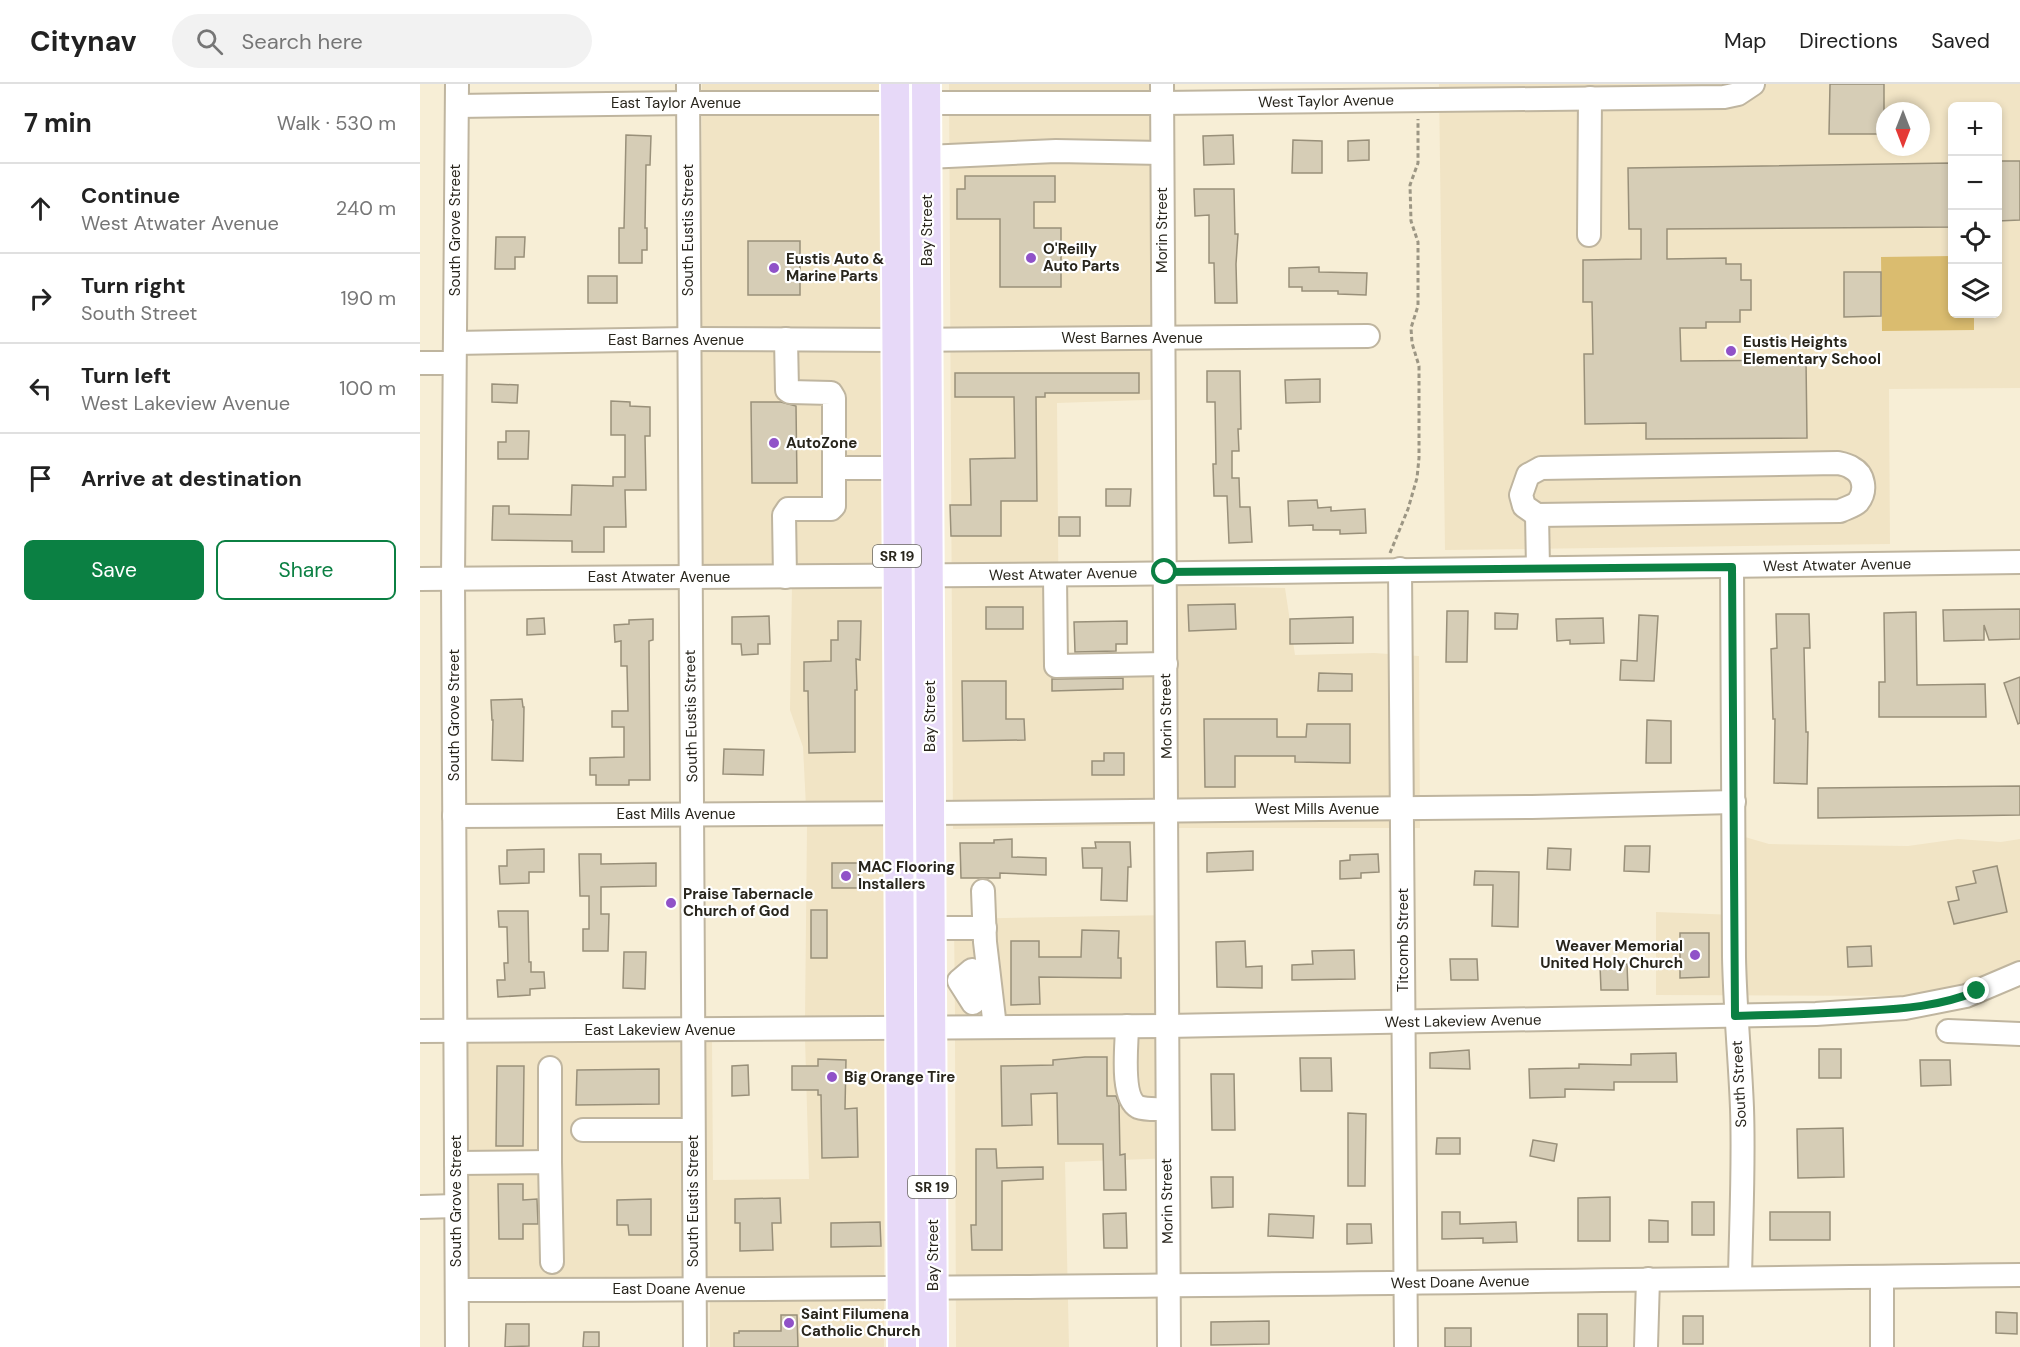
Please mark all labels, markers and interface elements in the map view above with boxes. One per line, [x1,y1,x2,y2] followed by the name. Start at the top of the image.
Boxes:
[172,14,592,68] search box
[30,23,136,60] text: Citynav
[193,25,226,58] icon: search
[241,27,363,56] text: Search here
[1724,27,1766,55] text: Map
[1799,27,1898,55] text: Directions
[1931,27,1990,55] text: Saved
[1258,90,1394,112] street label: West Taylor Avenue
[611,93,741,113] street label: East Taylor Avenue
[1876,102,1930,156] north arrow
[1948,102,2002,318] map controls
[1948,102,2002,156] button: +
[24,106,92,140] text: 7 min
[277,110,396,136] text: Walk · 530 m
[1948,156,2002,210] button: −
[445,164,465,296] street label: South Grove Street
[678,164,698,296] street label: South Eustis Street
[81,181,180,210] text: Continue
[1152,187,1172,273] street label: Morin Street
[24,192,57,225] icon: ahead
[917,194,937,266] street label: Bay Street
[336,195,396,221] text: 240 m
[81,210,279,236] text: West Atwater Avenue
[1948,210,2002,264] button: locate
[1043,239,1120,276] place label: O'Reilly Auto Parts
[786,249,885,286] place label: Eustis Auto & Marine Parts
[1024,251,1038,265] marker: O'Reilly Auto Parts
[767,261,781,275] marker: Eustis Auto & Marine Parts
[1948,264,2002,318] button: layers
[81,271,186,300] text: Turn right
[24,282,57,315] icon: right
[340,285,396,311] text: 190 m
[81,300,197,326] text: South Street
[1061,328,1203,348] street label: West Barnes Avenue
[608,330,744,350] street label: East Barnes Avenue
[1743,332,1881,369] place label: Eustis Heights Elementary School
[1724,344,1738,358] marker: Eustis Heights Elementary School
[81,361,171,390] text: Turn left
[24,372,57,405] icon: left
[339,375,396,401] text: 100 m
[81,390,290,416] text: West Lakeview Avenue
[786,433,857,453] place label: AutoZone
[767,436,781,450] marker: AutoZone
[24,462,57,495] icon: arrive
[81,464,302,493] text: Arrive at destination
[24,540,204,600] button: Save
[216,540,396,600] button: Share
[873,545,921,567] road number: SR 19
[1763,554,1911,576] street label: West Atwater Avenue
[1151,558,1177,584] route start
[989,563,1137,585] street label: West Atwater Avenue
[588,567,730,587] street label: East Atwater Avenue
[444,649,464,781] street label: South Grove Street
[680,649,702,782] street label: South Eustis Street
[1155,673,1177,759] street label: Morin Street
[920,680,940,752] street label: Bay Street
[1255,799,1379,819] street label: West Mills Avenue
[616,804,736,824] street label: East Mills Avenue
[858,857,955,894] place label: MAC Flooring Installers
[839,869,853,883] marker: MAC Flooring Installers
[683,884,813,921] place label: Praise Tabernacle Church of God
[1393,888,1413,992] street label: Titcomb Street
[664,896,678,910] marker: Praise Tabernacle Church of God
[1540,936,1683,973] place label: Weaver Memorial United Holy Church
[1688,948,1702,962] marker: Weaver Memorial United Holy Church
[1963,977,1989,1003] route end
[1384,1010,1542,1032] street label: West Lakeview Avenue
[584,1020,736,1040] street label: East Lakeview Avenue
[1727,1040,1751,1128] street label: South Street
[844,1067,955,1087] place label: Big Orange Tire
[825,1070,839,1084] marker: Big Orange Tire
[446,1135,466,1267] street label: South Grove Street
[683,1135,703,1267] street label: South Eustis Street
[1156,1158,1178,1244] street label: Morin Street
[908,1176,956,1198] road number: SR 19
[923,1219,943,1291] street label: Bay Street
[1390,1271,1530,1293] street label: West Doane Avenue
[612,1279,746,1299] street label: East Doane Avenue
[801,1304,920,1341] place label: Saint Filumena Catholic Church
[782,1316,796,1330] marker: Saint Filumena Catholic Church

